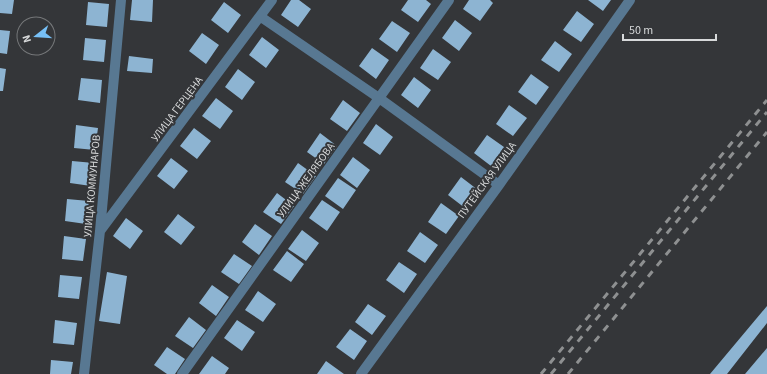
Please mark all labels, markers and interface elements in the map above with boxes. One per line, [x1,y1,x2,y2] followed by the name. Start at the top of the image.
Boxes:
[16,16,56,56] north arrow
[623,16,716,42] scale bar
[629,22,653,39] text: 50 m
[19,33,35,44] text: N
[148,73,206,145] street label: УЛИЦА ГЕРЦЕНА
[80,134,104,238] street label: УЛИЦА КОММУНАРОВ
[454,139,520,221] street label: ПУТЕЙСКАЯ УЛИЦА
[274,140,338,220] street label: УЛИЦА ЖЕЛЯБОВА

